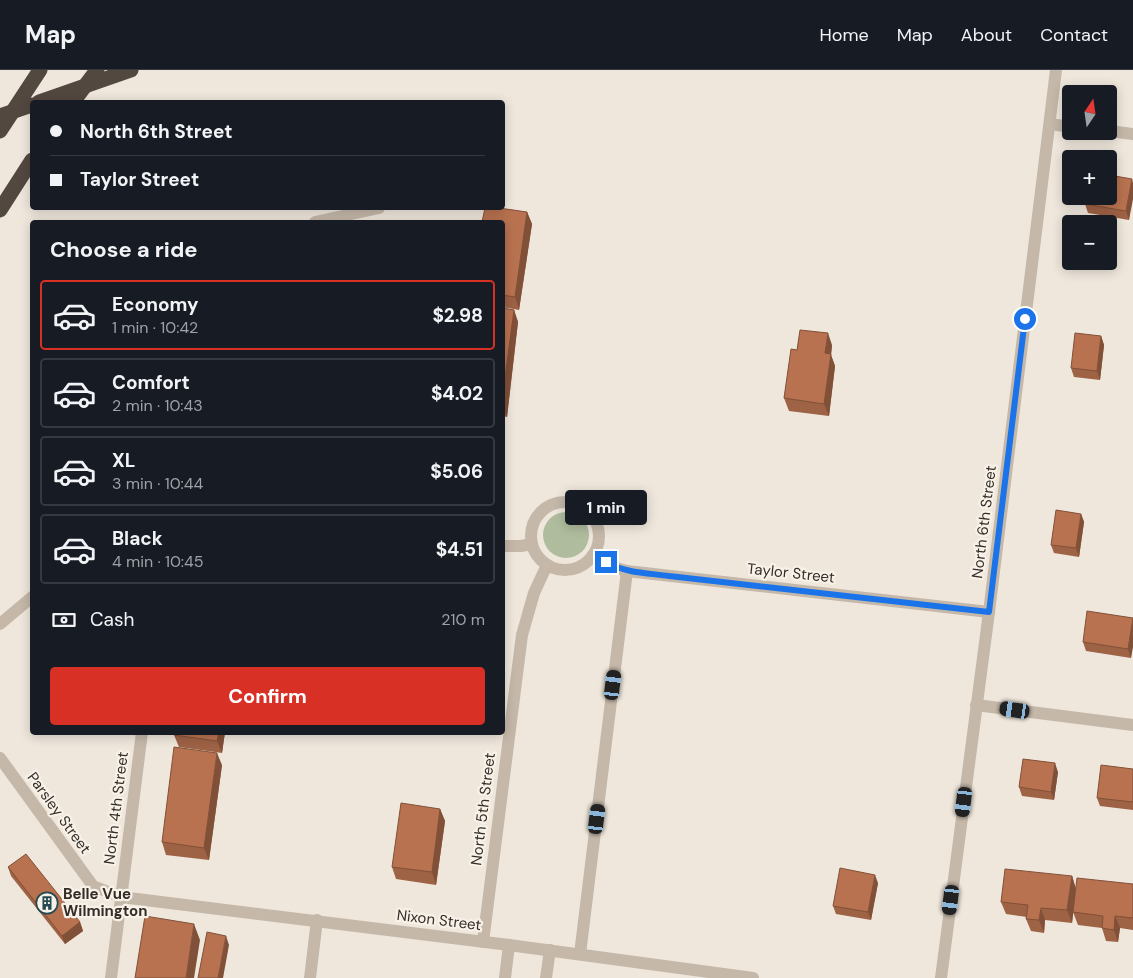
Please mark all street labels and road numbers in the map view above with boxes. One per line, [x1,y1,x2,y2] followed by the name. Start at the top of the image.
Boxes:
[967,464,1001,580] street label: North 6th Street
[746,558,836,588] street label: Taylor Street
[99,750,133,866] street label: North 4th Street
[466,751,500,867] street label: North 5th Street
[23,768,95,858] street label: Parsley Street
[396,905,483,935] street label: Nixon Street

